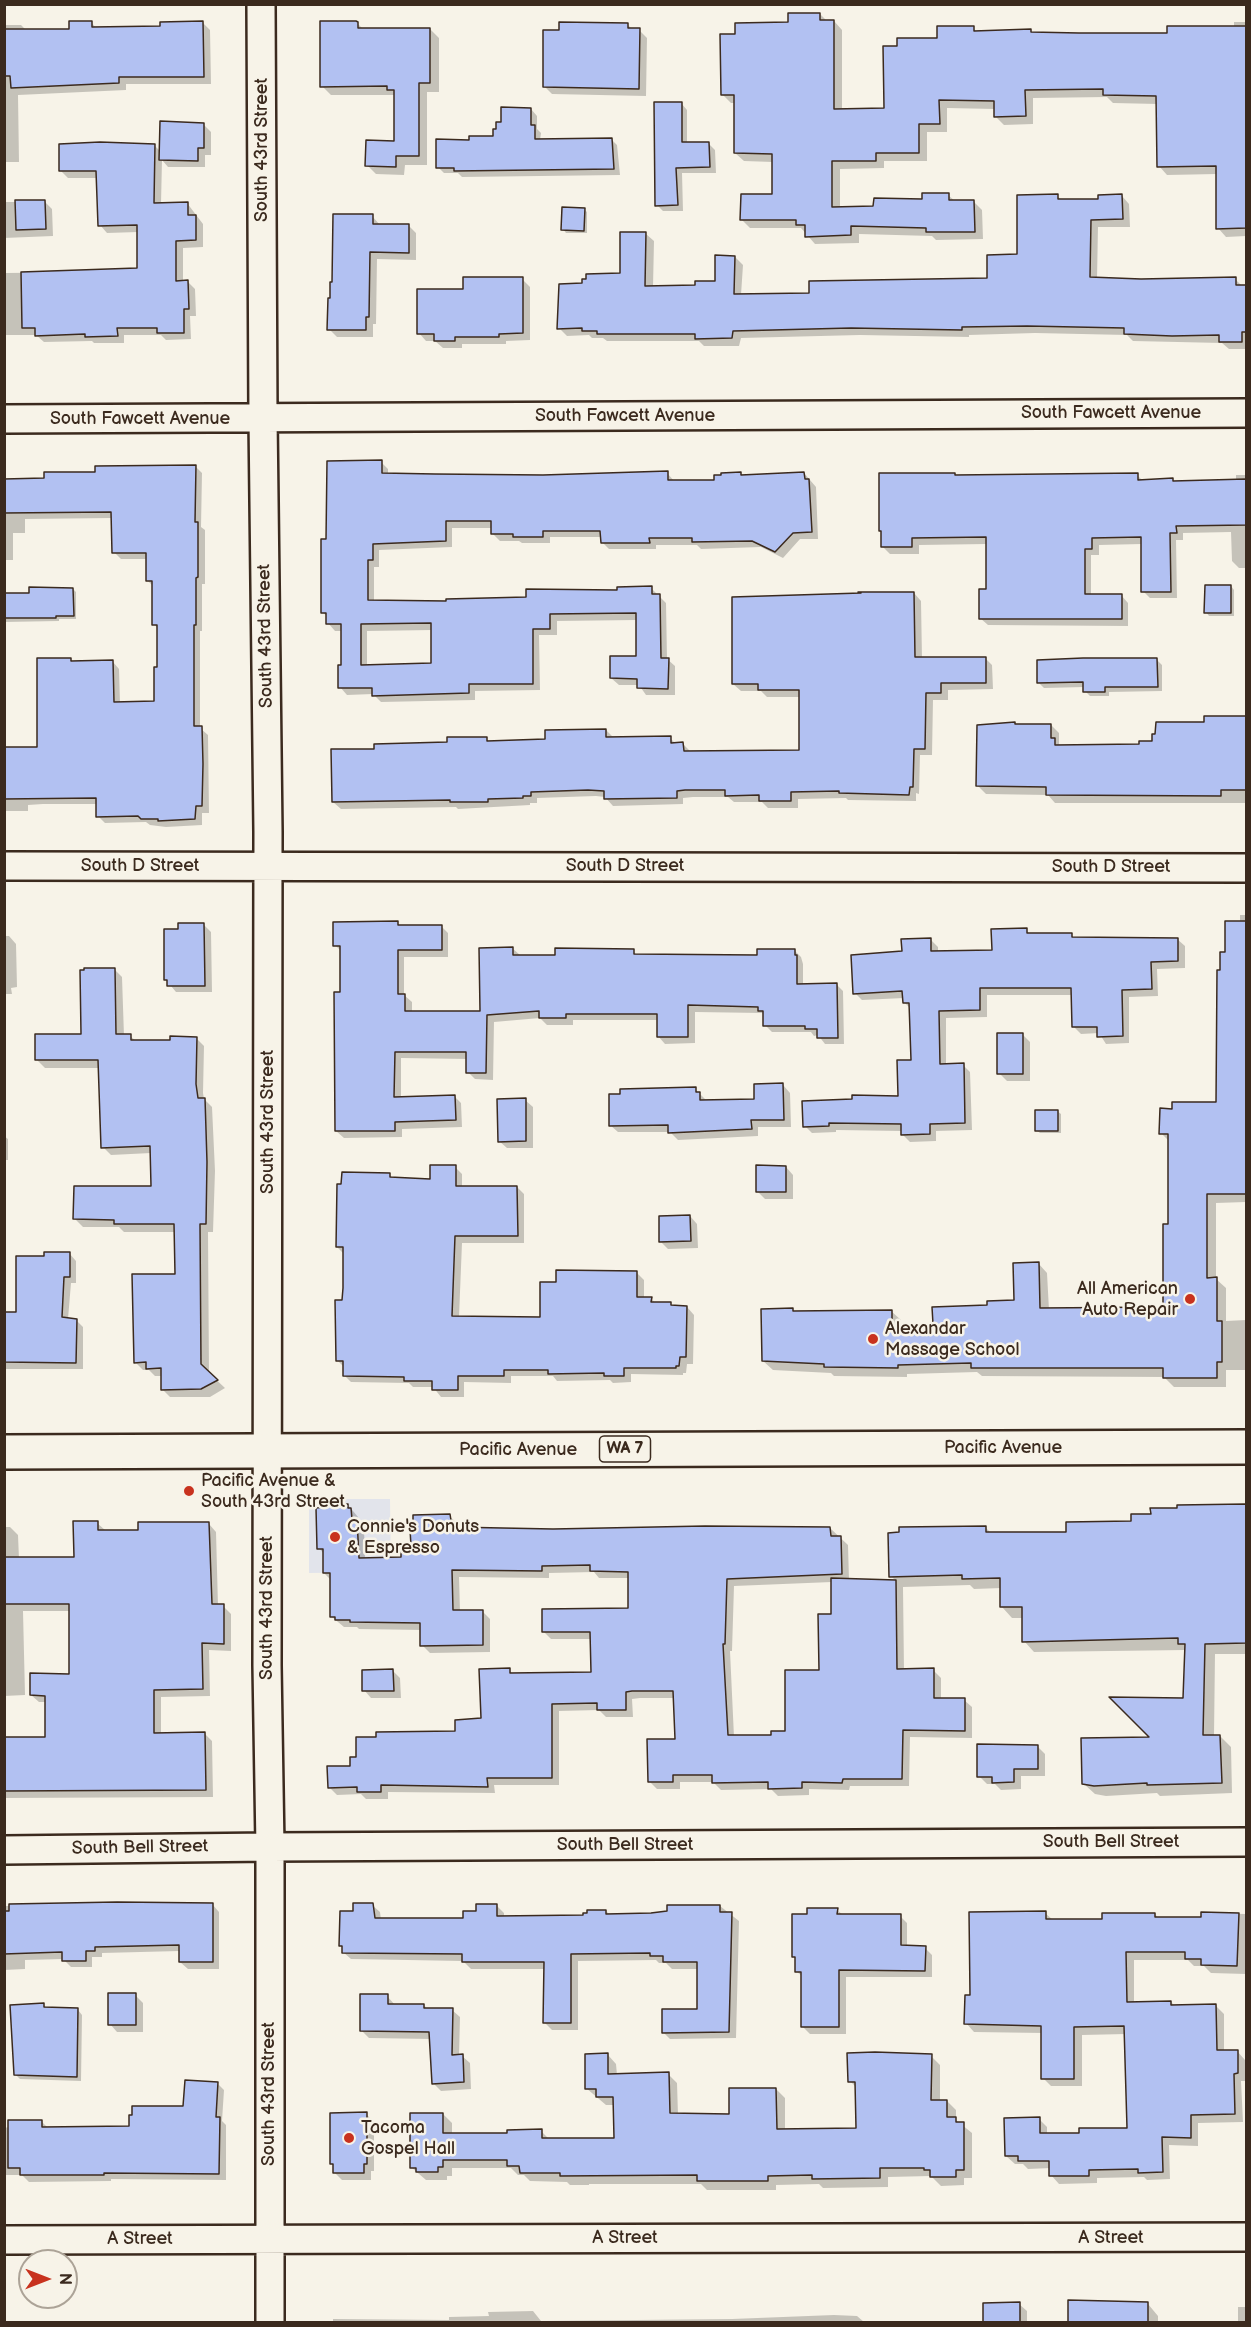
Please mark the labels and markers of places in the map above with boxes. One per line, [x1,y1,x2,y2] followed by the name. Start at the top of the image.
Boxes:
[1077,1278,1178,1320] place label: All American Auto Repair
[1183,1292,1197,1306] marker: All American Auto Repair
[885,1318,1020,1360] place label: Alexandar Massage School
[866,1332,880,1346] marker: Alexandar Massage School
[201,1470,345,1512] place label: Pacific Avenue & South 43rd Street
[182,1484,196,1498] marker: Pacific Avenue & South 43rd Street
[347,1516,479,1558] place label: Connie's Donuts & Espresso
[328,1530,342,1544] marker: Connie's Donuts & Espresso
[361,2117,455,2160] place label: Tacoma Gospel Hall
[342,2131,356,2145] marker: Tacoma Gospel Hall

